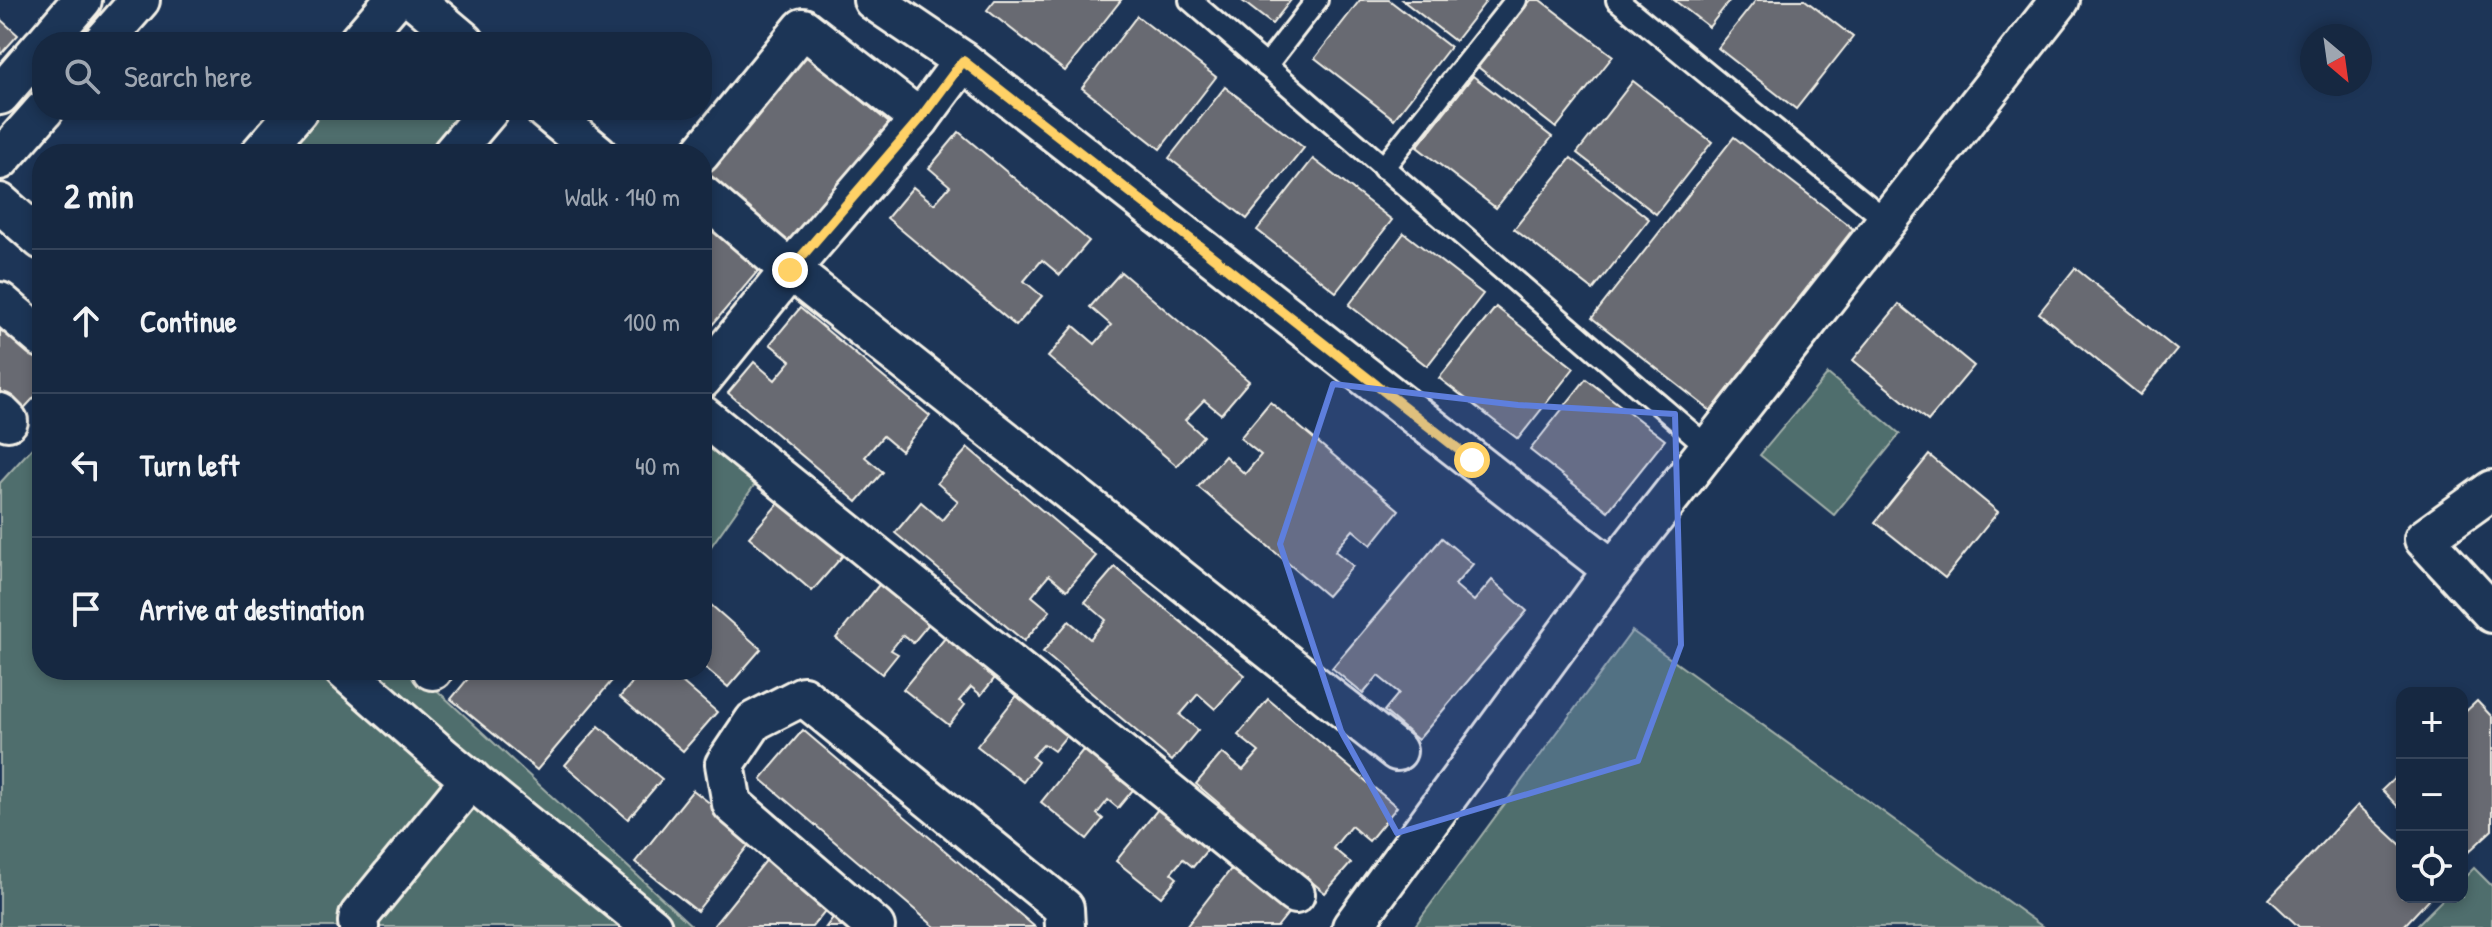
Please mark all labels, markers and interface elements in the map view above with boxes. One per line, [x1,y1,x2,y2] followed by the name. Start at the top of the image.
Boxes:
[2300,24,2372,96] north arrow
[32,32,712,120] search box
[60,54,104,98] icon: search
[124,56,252,96] text: Search here
[64,173,134,219] text: 2 min
[564,179,680,214] text: Walk · 140 m
[772,252,808,288] route end
[64,299,108,343] icon: ahead
[140,301,237,341] text: Continue
[624,304,680,339] text: 100 m
[1454,442,1490,478] route start
[64,443,108,487] icon: left
[140,445,239,485] text: Turn left
[635,448,680,483] text: 40 m
[64,587,108,631] icon: arrive
[140,589,365,629] text: Arrive at destination
[2396,687,2468,903] map controls
[2396,687,2468,759] button: +
[2396,759,2468,831] button: −
[2396,831,2468,903] button: locate

